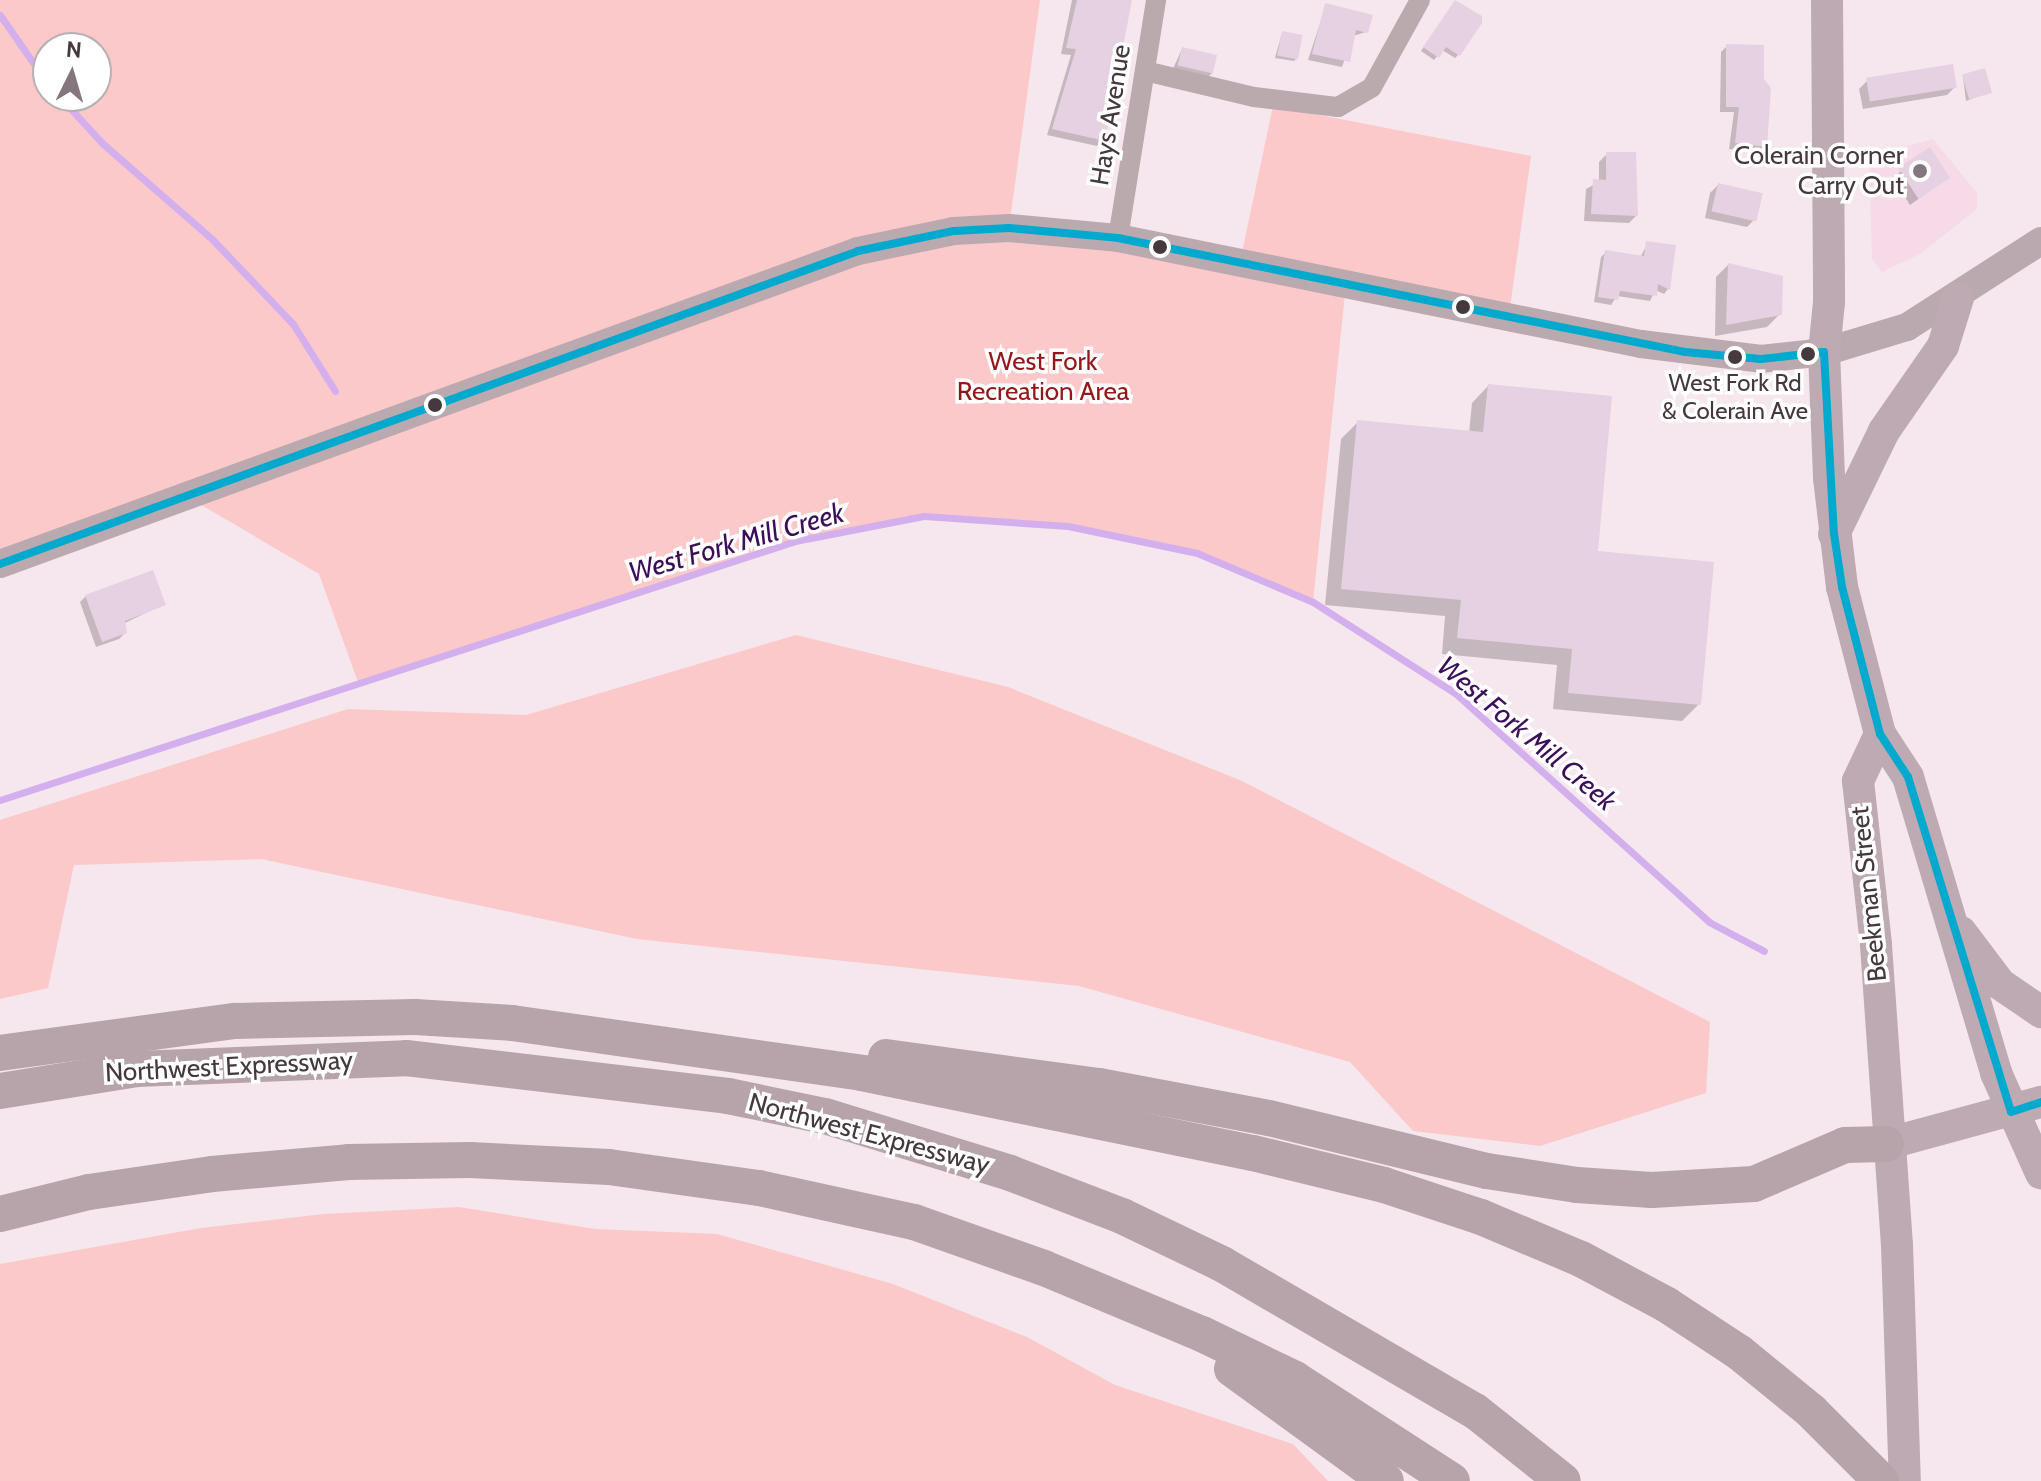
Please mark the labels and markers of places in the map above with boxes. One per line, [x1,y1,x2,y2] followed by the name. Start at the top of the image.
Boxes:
[1734,140,1904,202] place label: Colerain Corner Carry Out
[1911,162,1929,180] marker: Colerain Corner Carry Out
[1152,239,1168,255] unlabelled marker
[1455,299,1471,315] unlabelled marker
[1800,346,1816,362] unlabelled marker
[1727,349,1743,365] marker: West Fork Rd & Colerain Ave
[1662,369,1808,425] place label: West Fork Rd & Colerain Ave
[427,397,443,413] unlabelled marker

